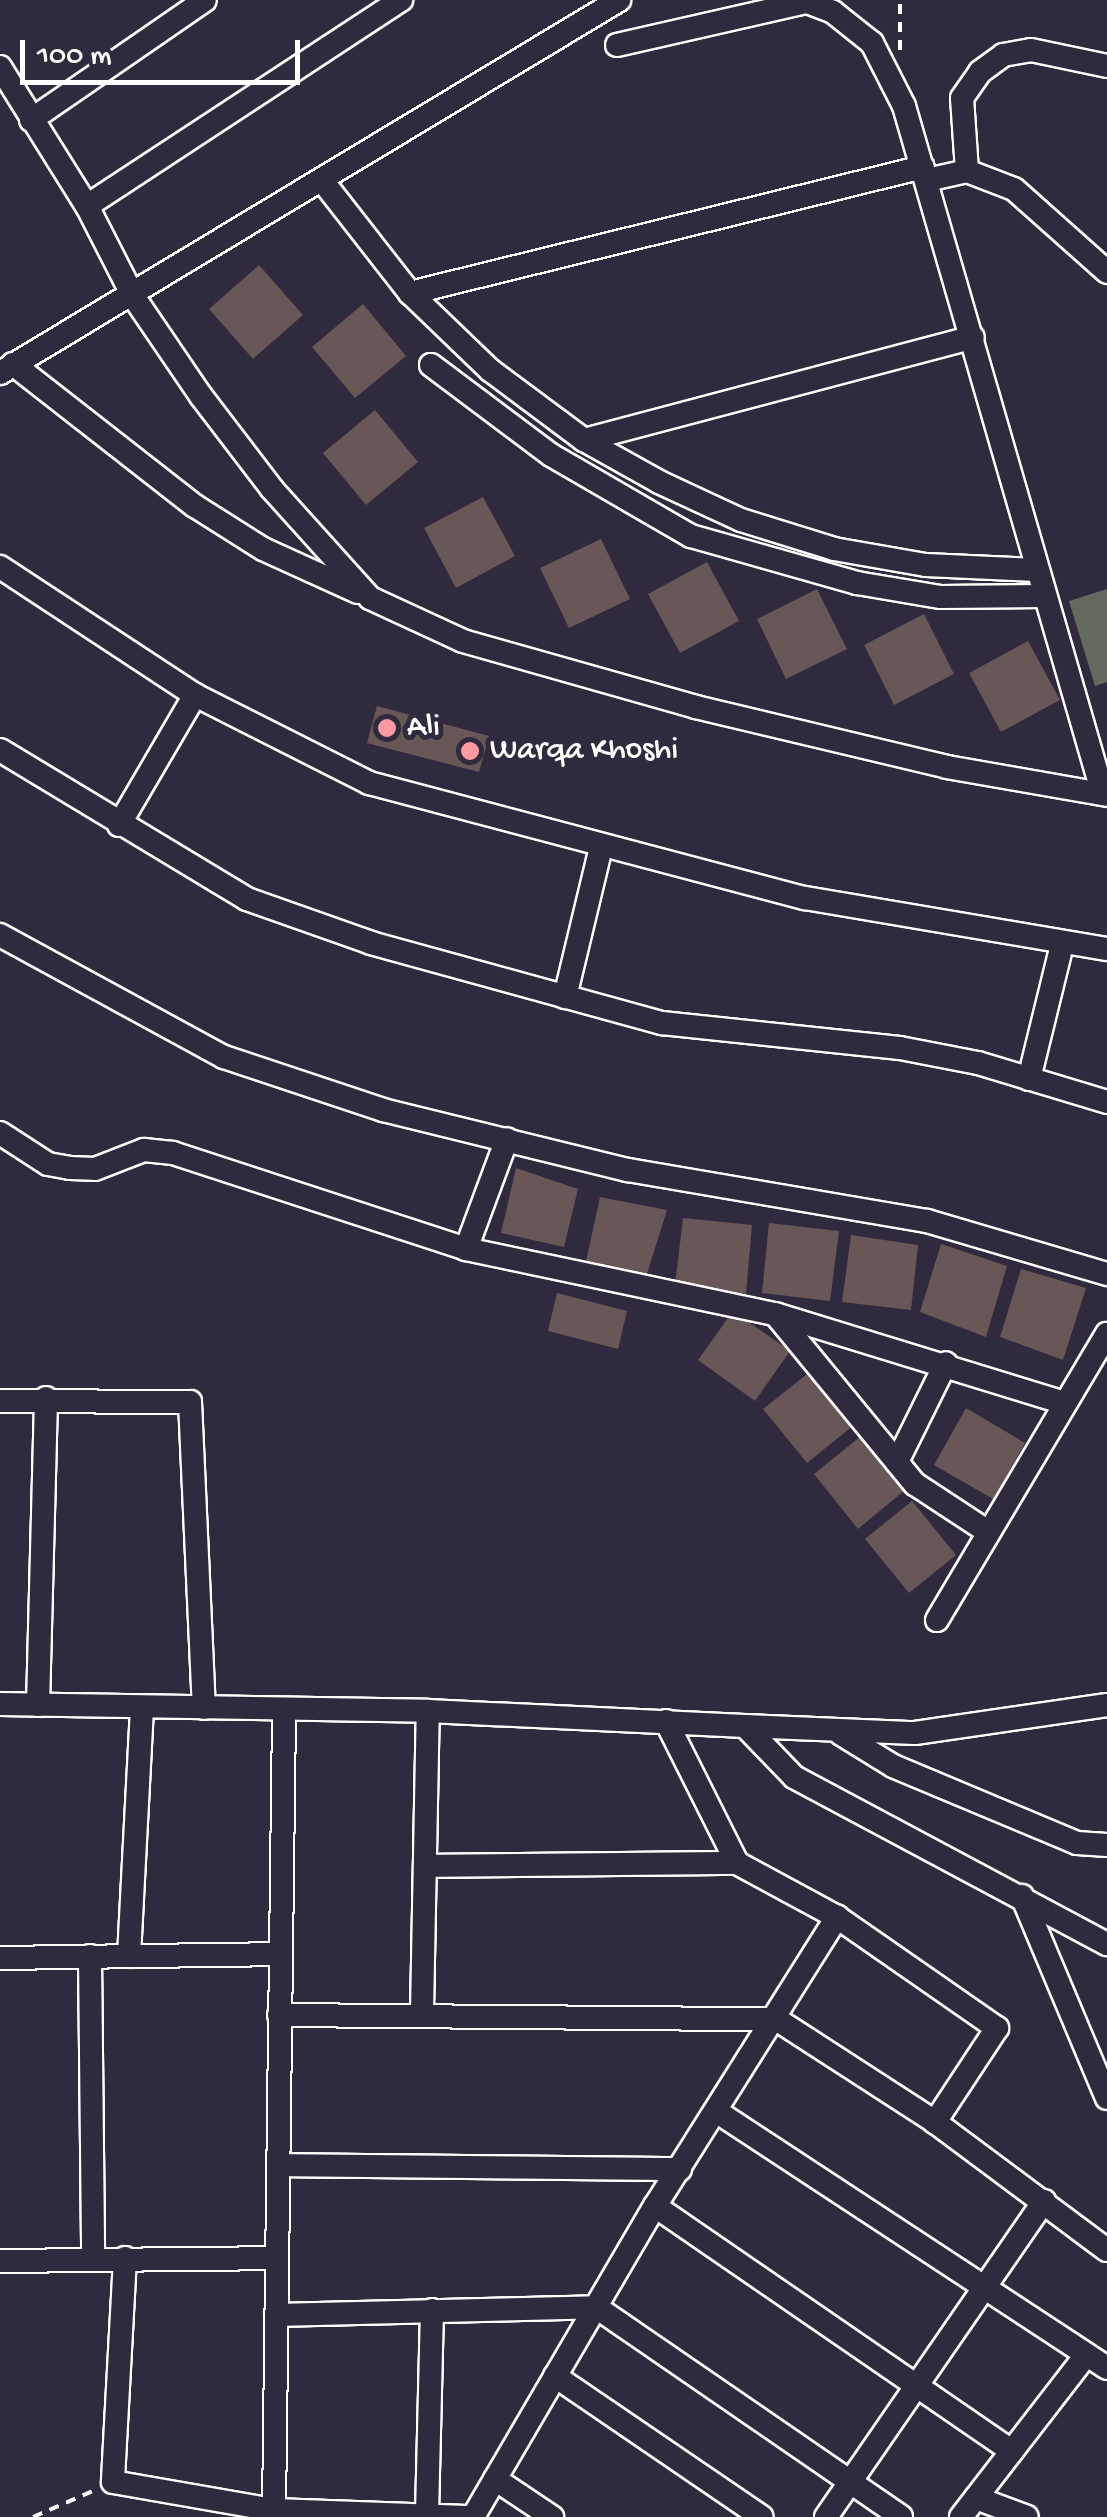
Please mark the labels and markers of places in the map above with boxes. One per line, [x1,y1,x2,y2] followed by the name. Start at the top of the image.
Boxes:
[407,709,440,747] place label: Ali
[376,717,398,739] marker: Ali
[490,732,678,770] place label: Warqa Khoshi
[459,740,481,762] marker: Warqa Khoshi

